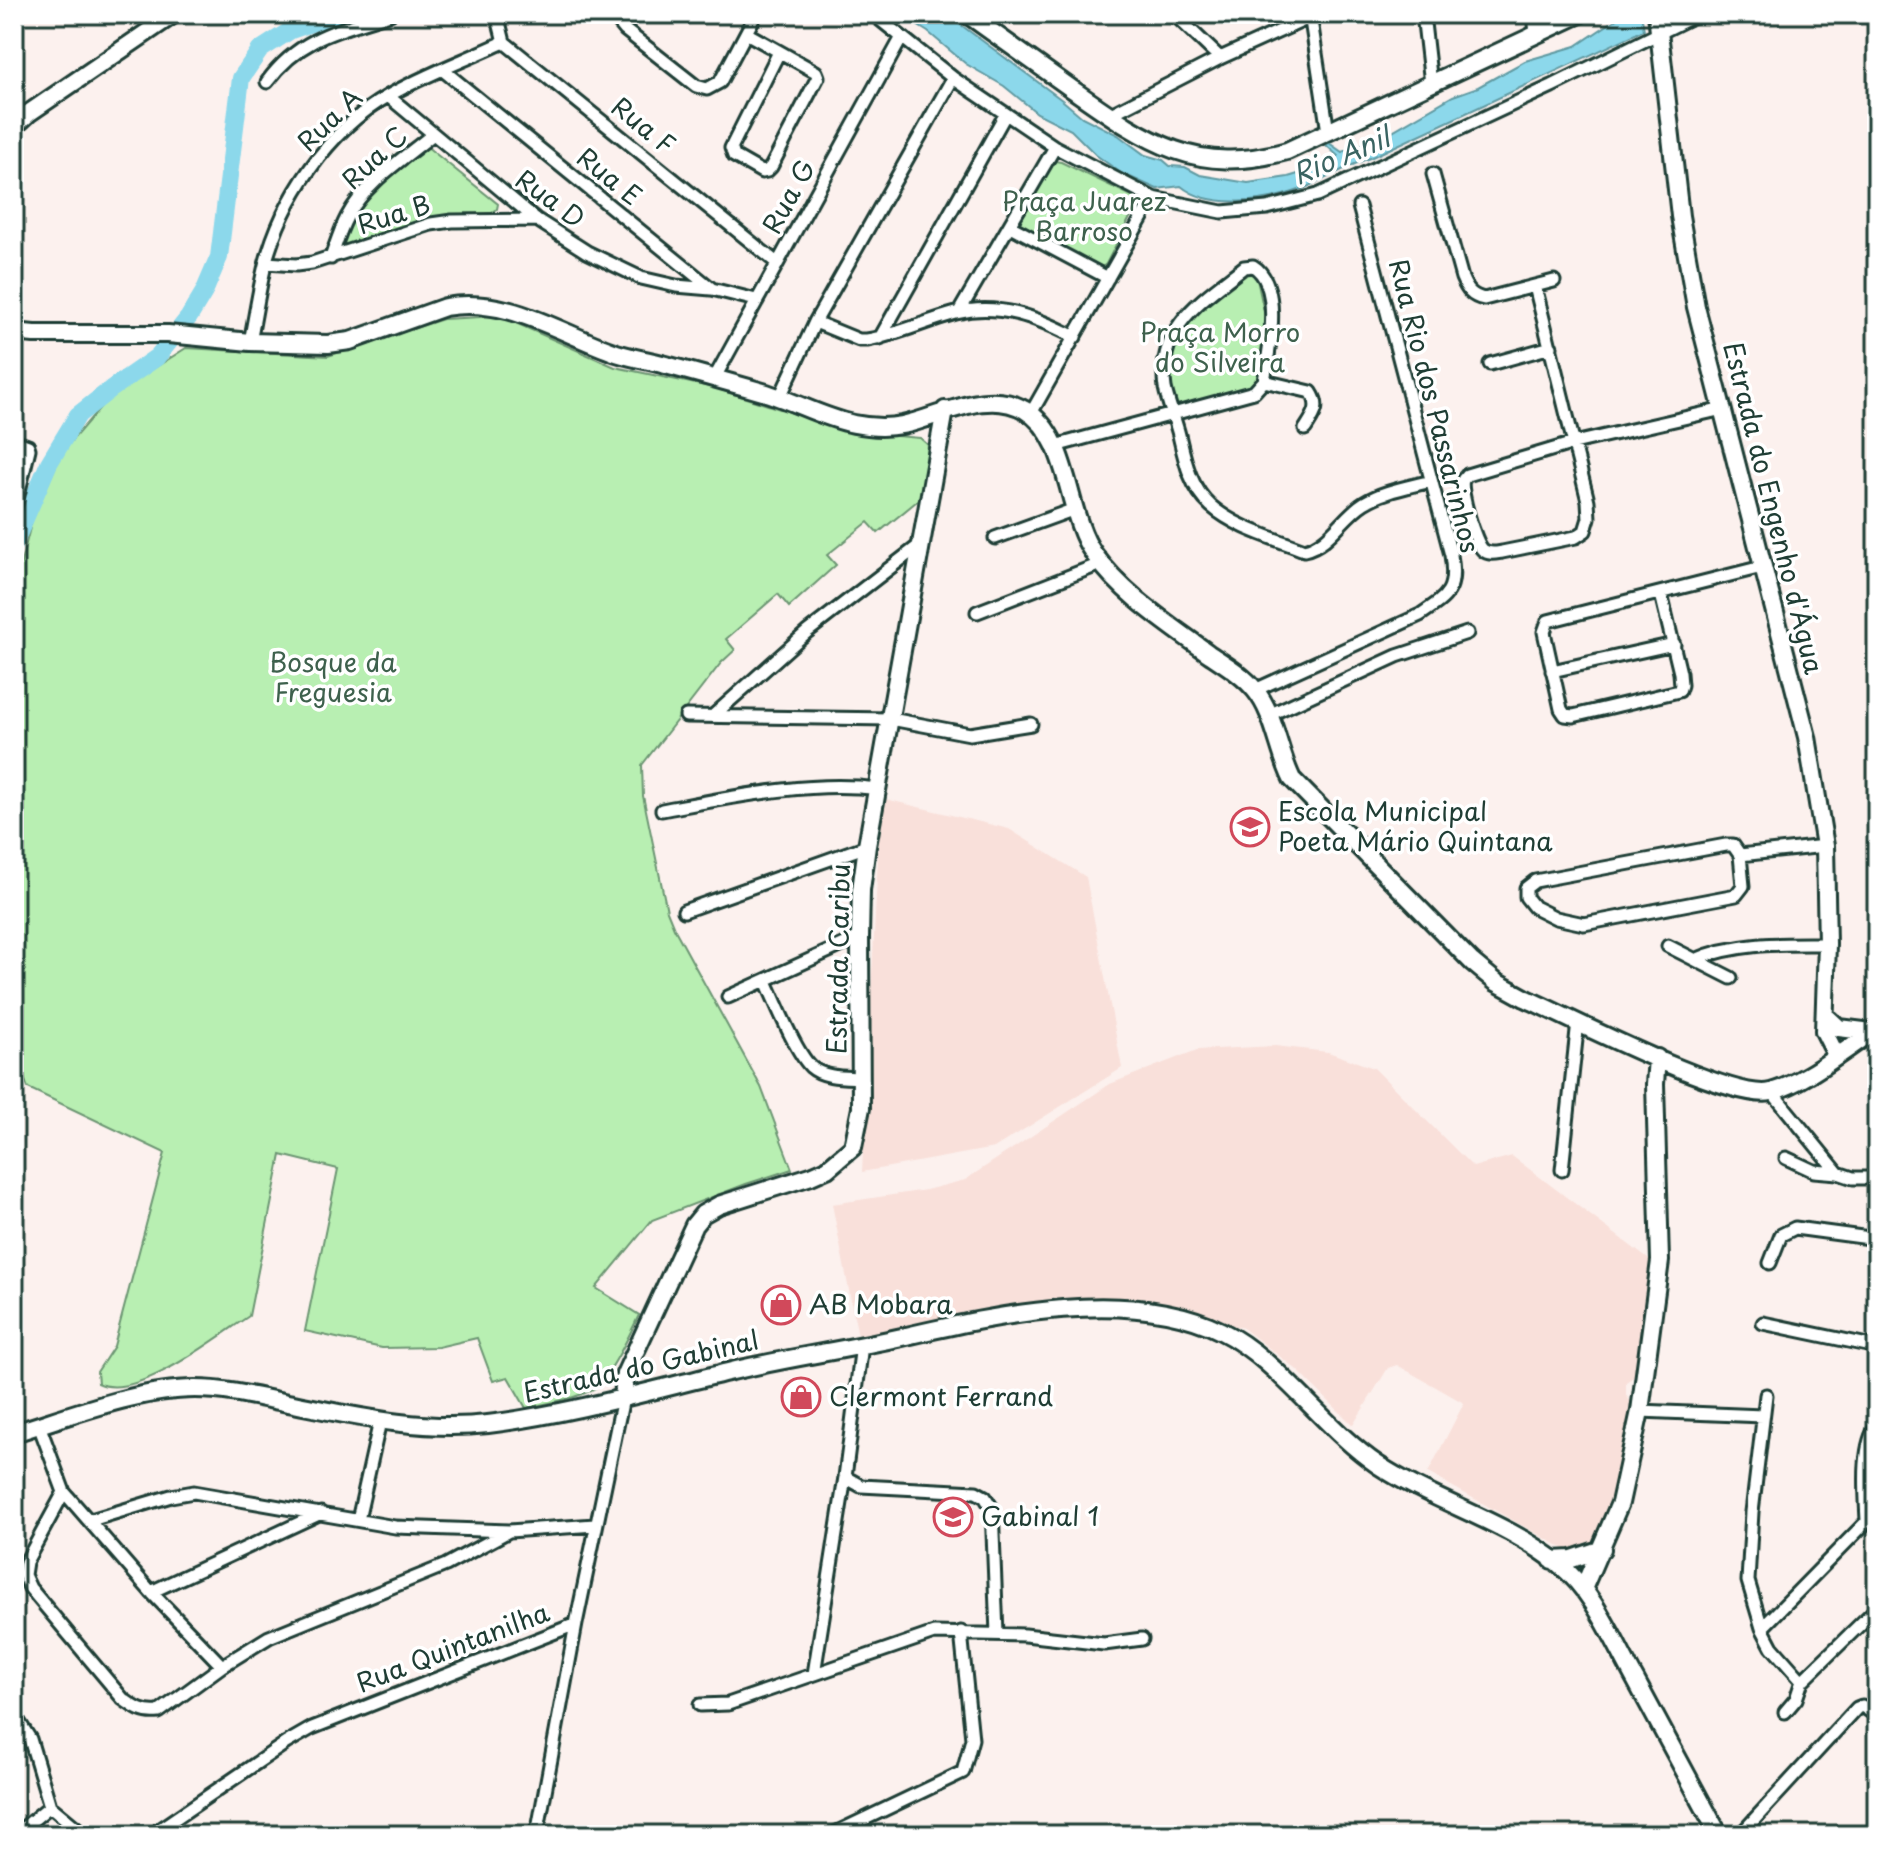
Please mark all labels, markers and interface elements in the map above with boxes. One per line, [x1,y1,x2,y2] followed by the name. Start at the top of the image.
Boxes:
[288,78,370,160] street label: Rua A
[604,87,684,163] street label: Rua F
[1285,113,1400,194] water label: Rio Anil
[332,116,416,198] street label: Rua C
[569,138,651,214] street label: Rua E
[751,152,824,240] street label: Rua G
[508,159,594,236] street label: Rua D
[1002,181,1166,250] park label: Praça Juarez Barroso
[352,184,435,243] street label: Rua B
[1380,255,1491,557] street label: Rua Rio dos Passarinhos
[1140,312,1300,381] park label: Praça Morro do Silveira
[1714,337,1835,679] street label: Estrada do Engenho d'Água
[269,642,397,711] park label: Bosque da Freguesia
[1278,791,1553,860] place label: Escola Municipal Poeta Mário Quintana
[1229,806,1271,848] school or university icon: Escola Municipal Poeta Mário Quintana
[816,863,859,1055] street label: Estrada Caribu
[760,1284,802,1326] shop icon: AB Mobara
[809,1284,953,1323] place label: AB Mobara
[519,1319,762,1412] street label: Estrada do Gabinal
[780,1376,822,1418] shop icon: Clermont Ferrand
[829,1376,1053,1415] place label: Clermont Ferrand
[932,1496,974,1538] school or university icon: Gabinal 1
[981,1496,1099,1535] place label: Gabinal 1
[350,1592,555,1701] street label: Rua Quintanilha

